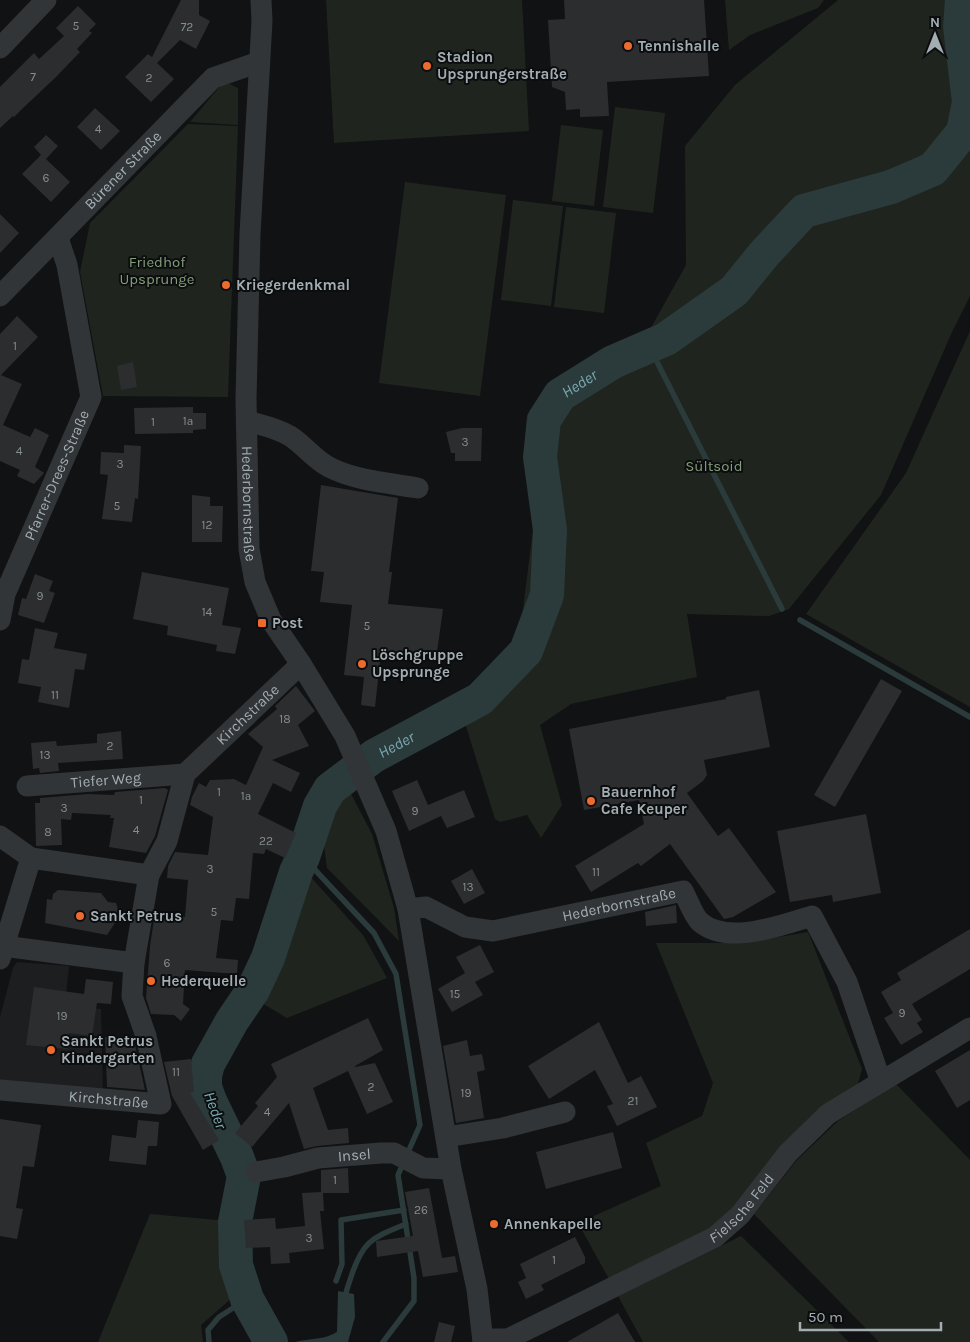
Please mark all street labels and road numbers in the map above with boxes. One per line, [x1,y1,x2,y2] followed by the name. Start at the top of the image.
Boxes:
[81,127,165,213] street label: Bürener Straße
[21,407,93,543] street label: Pfarrer-Drees-Straße
[238,446,260,563] street label: Hederbornstraße
[212,681,283,749] street label: Kirchstraße
[70,768,142,792] street label: Tiefer Weg
[561,884,677,925] street label: Hederbornstraße
[68,1087,149,1112] street label: Kirchstraße
[337,1145,371,1165] street label: Insel
[707,1170,778,1247] street label: Fielsche Feld

